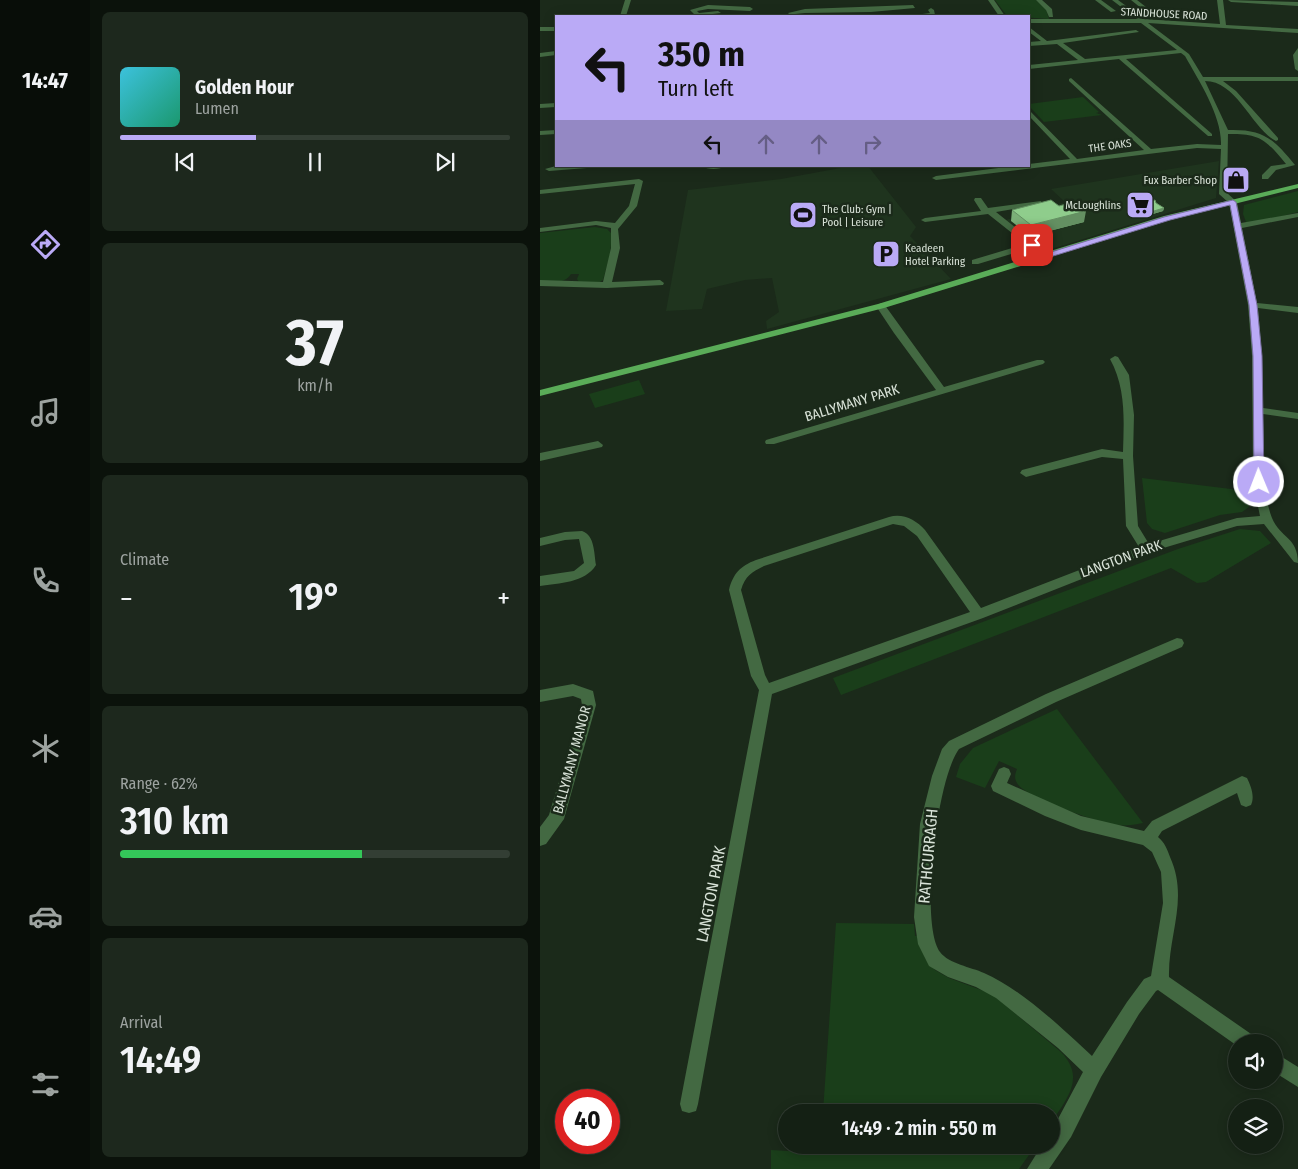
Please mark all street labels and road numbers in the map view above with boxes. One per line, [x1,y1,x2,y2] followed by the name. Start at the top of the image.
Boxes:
[1120,5,1208,23] street label: STANDHOUSE ROAD
[1088,136,1133,155] street label: THE OAKS
[803,380,902,425] street label: BALLYMANY PARK
[1078,536,1165,582] street label: LANGTON PARK
[549,704,595,816] street label: BALLYMANY MANOR
[914,808,942,904] street label: RATHCURRAGH
[692,844,730,944] street label: LANGTON PARK

